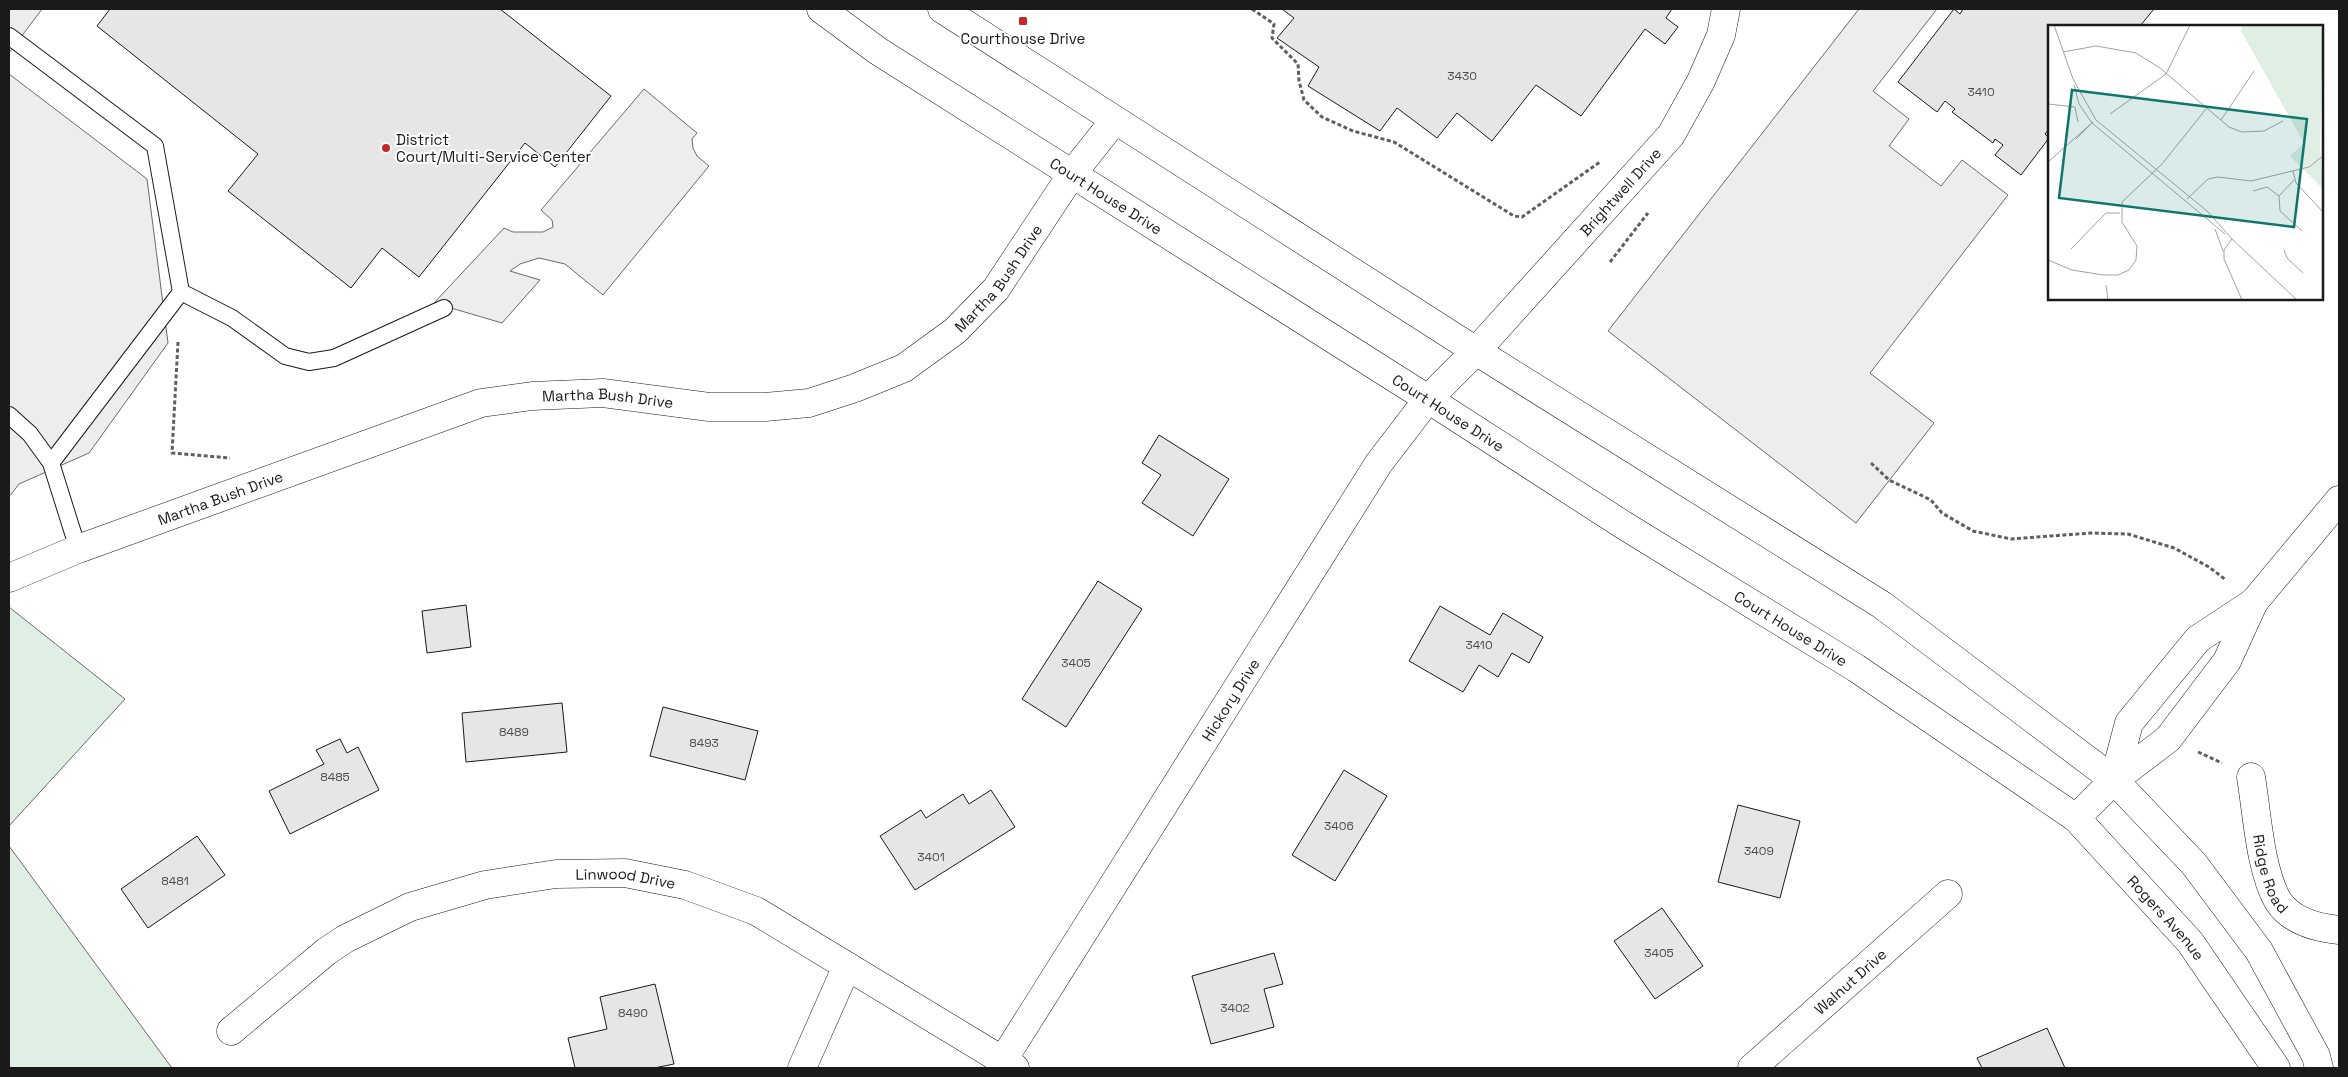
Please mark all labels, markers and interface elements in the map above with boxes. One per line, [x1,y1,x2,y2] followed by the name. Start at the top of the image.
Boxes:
[1017,15,1029,27] marker: Courthouse Drive
[2048,25,2323,300] inset map
[961,29,1086,48] place label: Courthouse Drive
[1447,68,1477,84] house number: 3430
[1967,84,1995,100] house number: 3410
[396,130,592,166] place label: District Court/Multi-Service Center
[380,142,392,154] marker: District Court/Multi-Service Center
[1575,143,1665,240] street label: Brightwell Drive
[1047,153,1166,238] street label: Court House Drive
[950,220,1046,336] street label: Martha Bush Drive
[1389,369,1508,455] street label: Court House Drive
[542,383,675,412] street label: Martha Bush Drive
[155,466,285,529] street label: Martha Bush Drive
[1731,586,1851,670] street label: Court House Drive
[1465,637,1493,653] house number: 3410
[1061,655,1091,671] house number: 3405
[1197,655,1263,744] street label: Hickory Drive
[499,724,529,740] house number: 8489
[689,735,719,751] house number: 8493
[320,769,350,785] house number: 8485
[1324,818,1354,834] house number: 3406
[2250,833,2293,917] street label: Ridge Road
[1744,843,1774,859] house number: 3409
[917,849,945,865] house number: 3401
[575,863,677,892] street label: Linwood Drive
[2124,871,2209,964] street label: Rogers Avenue
[161,873,189,889] house number: 8481
[1810,944,1890,1018] street label: Walnut Drive
[1644,945,1674,961] house number: 3405
[1220,1000,1250,1016] house number: 3402
[618,1005,648,1021] house number: 8490

